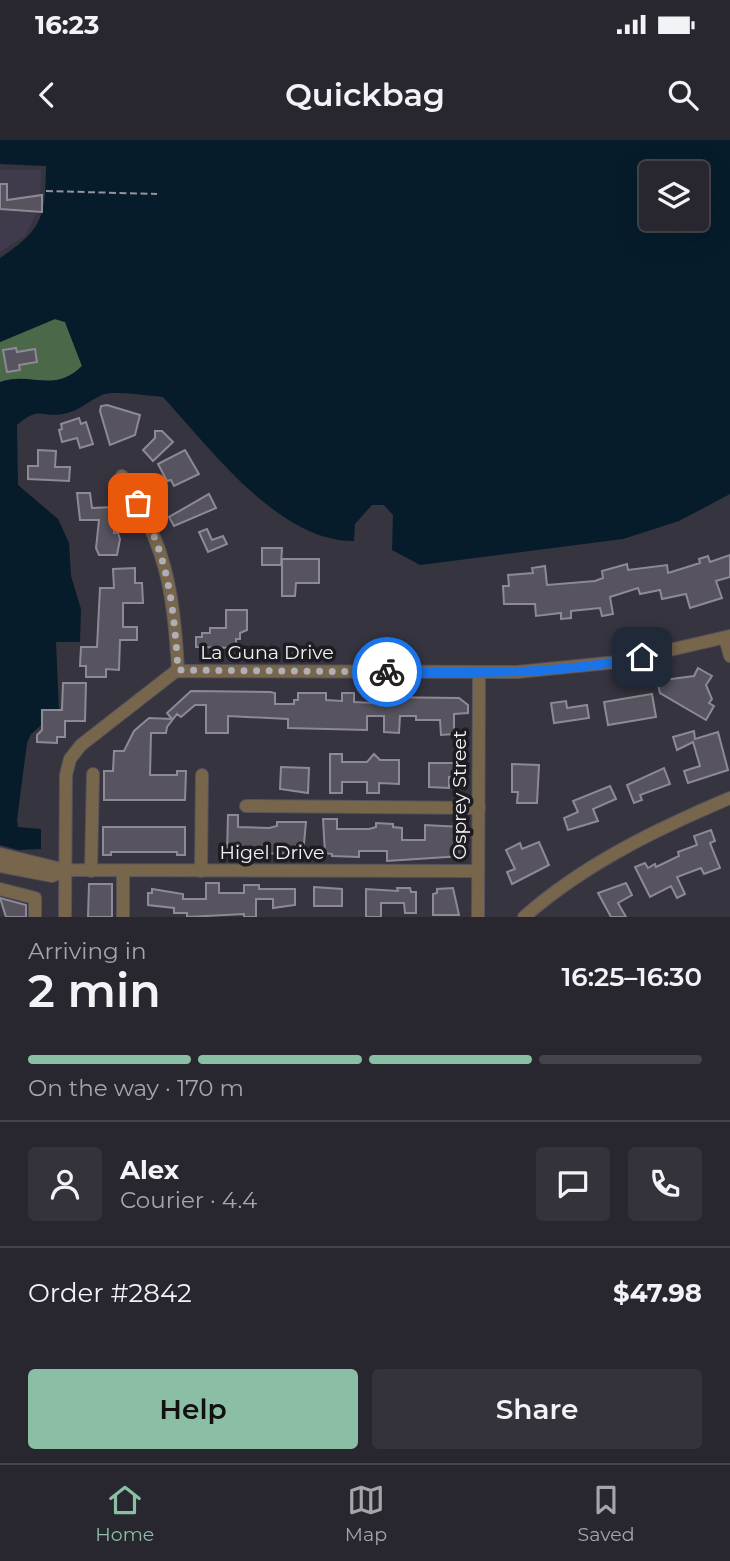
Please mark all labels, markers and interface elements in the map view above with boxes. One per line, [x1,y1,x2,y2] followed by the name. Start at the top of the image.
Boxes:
[35,9,99,41] text: 16:23
[285,75,445,114] text: Quickbag
[28,76,66,114] icon: back
[664,76,702,114] icon: search
[639,161,709,231] map controls
[639,161,709,231] button: layers
[108,473,168,533] pin
[119,484,157,522] icon: bag
[612,627,672,687] pin
[352,637,422,707] courier
[623,638,661,676] icon: home
[200,641,334,664] street label: La Guna Drive
[368,653,406,691] icon: bike
[448,730,471,860] street label: Osprey Street
[220,841,324,864] street label: Higel Drive
[28,937,147,965] text: Arriving in
[561,961,702,993] text: 16:25–16:30
[28,962,161,1019] text: 2 min
[28,1074,244,1102] text: On the way · 170 m
[28,1147,102,1221] button: person
[536,1147,610,1221] button: chat
[628,1147,702,1221] button: phone
[120,1154,179,1186] text: Alex
[120,1186,257,1214] text: Courier · 4.4
[28,1277,192,1309] text: Order #2842
[613,1277,702,1309] text: $47.98
[28,1369,358,1449] button: Help
[372,1369,702,1449] button: Share
[95,1481,154,1546] tab: Home
[345,1481,387,1546] tab: Map
[578,1481,635,1546] tab: Saved

